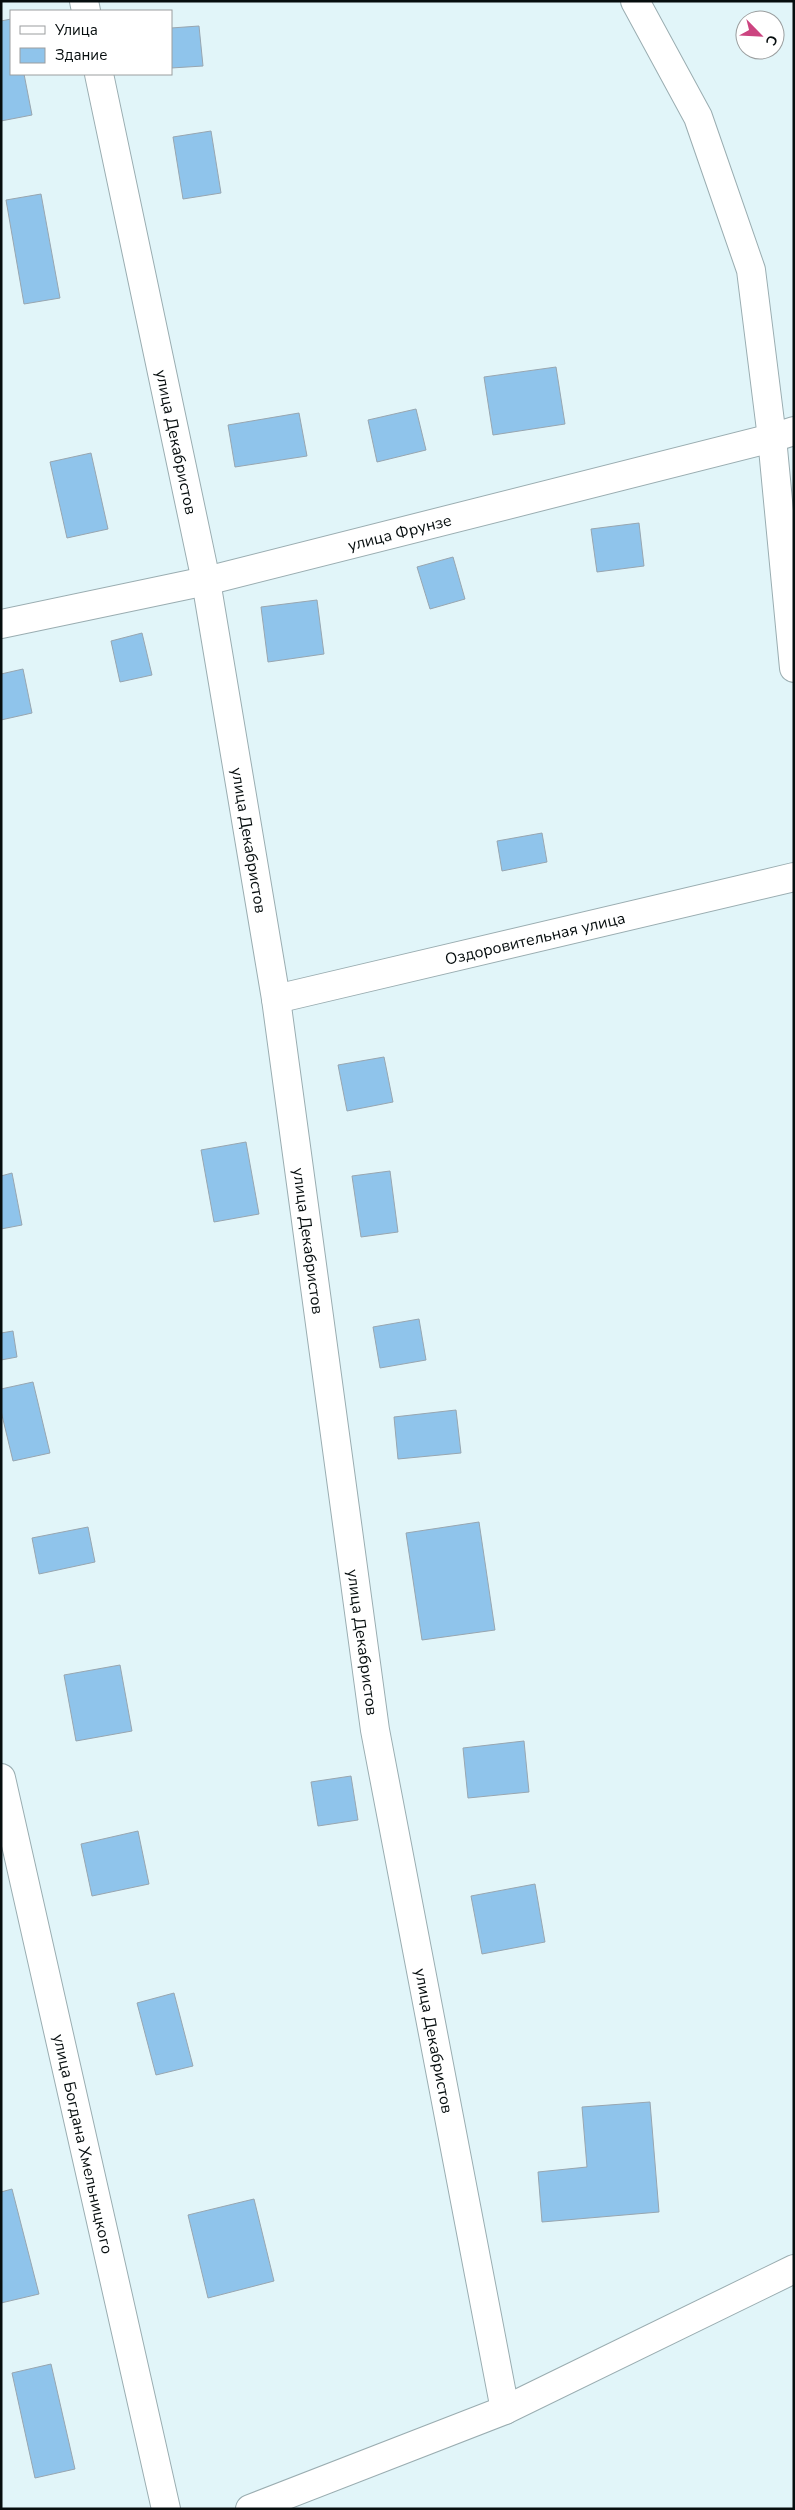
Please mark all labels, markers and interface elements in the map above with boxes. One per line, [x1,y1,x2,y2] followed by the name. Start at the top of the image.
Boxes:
[10,10,172,75] legend
[735,10,785,60] north arrow
[54,20,98,40] text: Улица
[761,32,782,49] text: С
[55,45,107,65] text: Здание
[150,368,202,517] street label: улица Декабристов
[346,509,454,557] street label: улица Фрунзе
[225,766,271,915] street label: улица Декабристов
[443,907,628,971] street label: Оздоровительная улица
[287,1166,329,1316] street label: улица Декабристов
[341,1568,383,1717] street label: улица Декабристов
[409,1966,458,2116] street label: улица Декабристов
[47,2032,118,2256] street label: улица Богдана Хмельницкого

